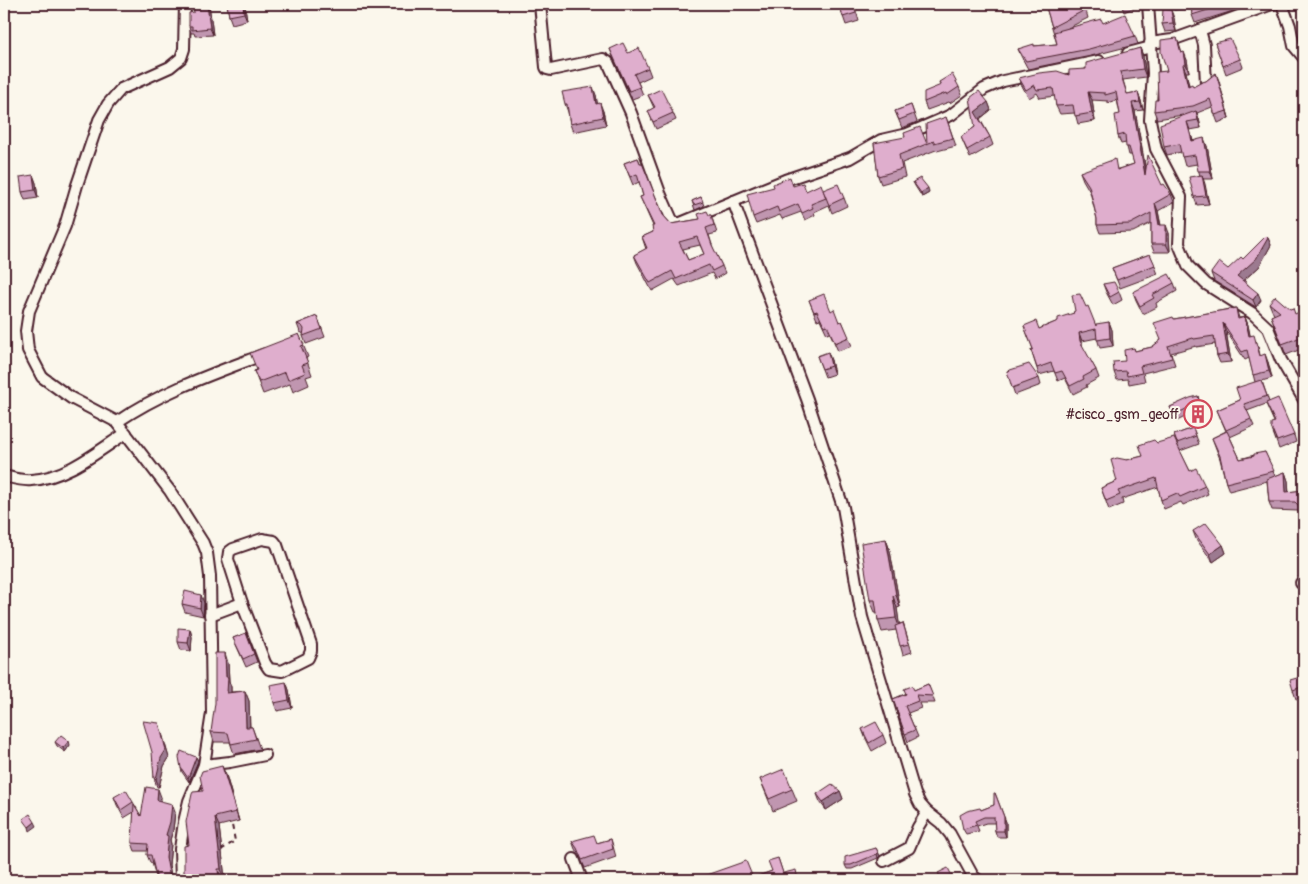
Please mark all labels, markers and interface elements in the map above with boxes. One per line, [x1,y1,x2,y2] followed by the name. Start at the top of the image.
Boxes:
[1183,399,1213,429] building icon: #cisco_gsm_geoff
[1065,406,1179,423] place label: #cisco_gsm_geoff

